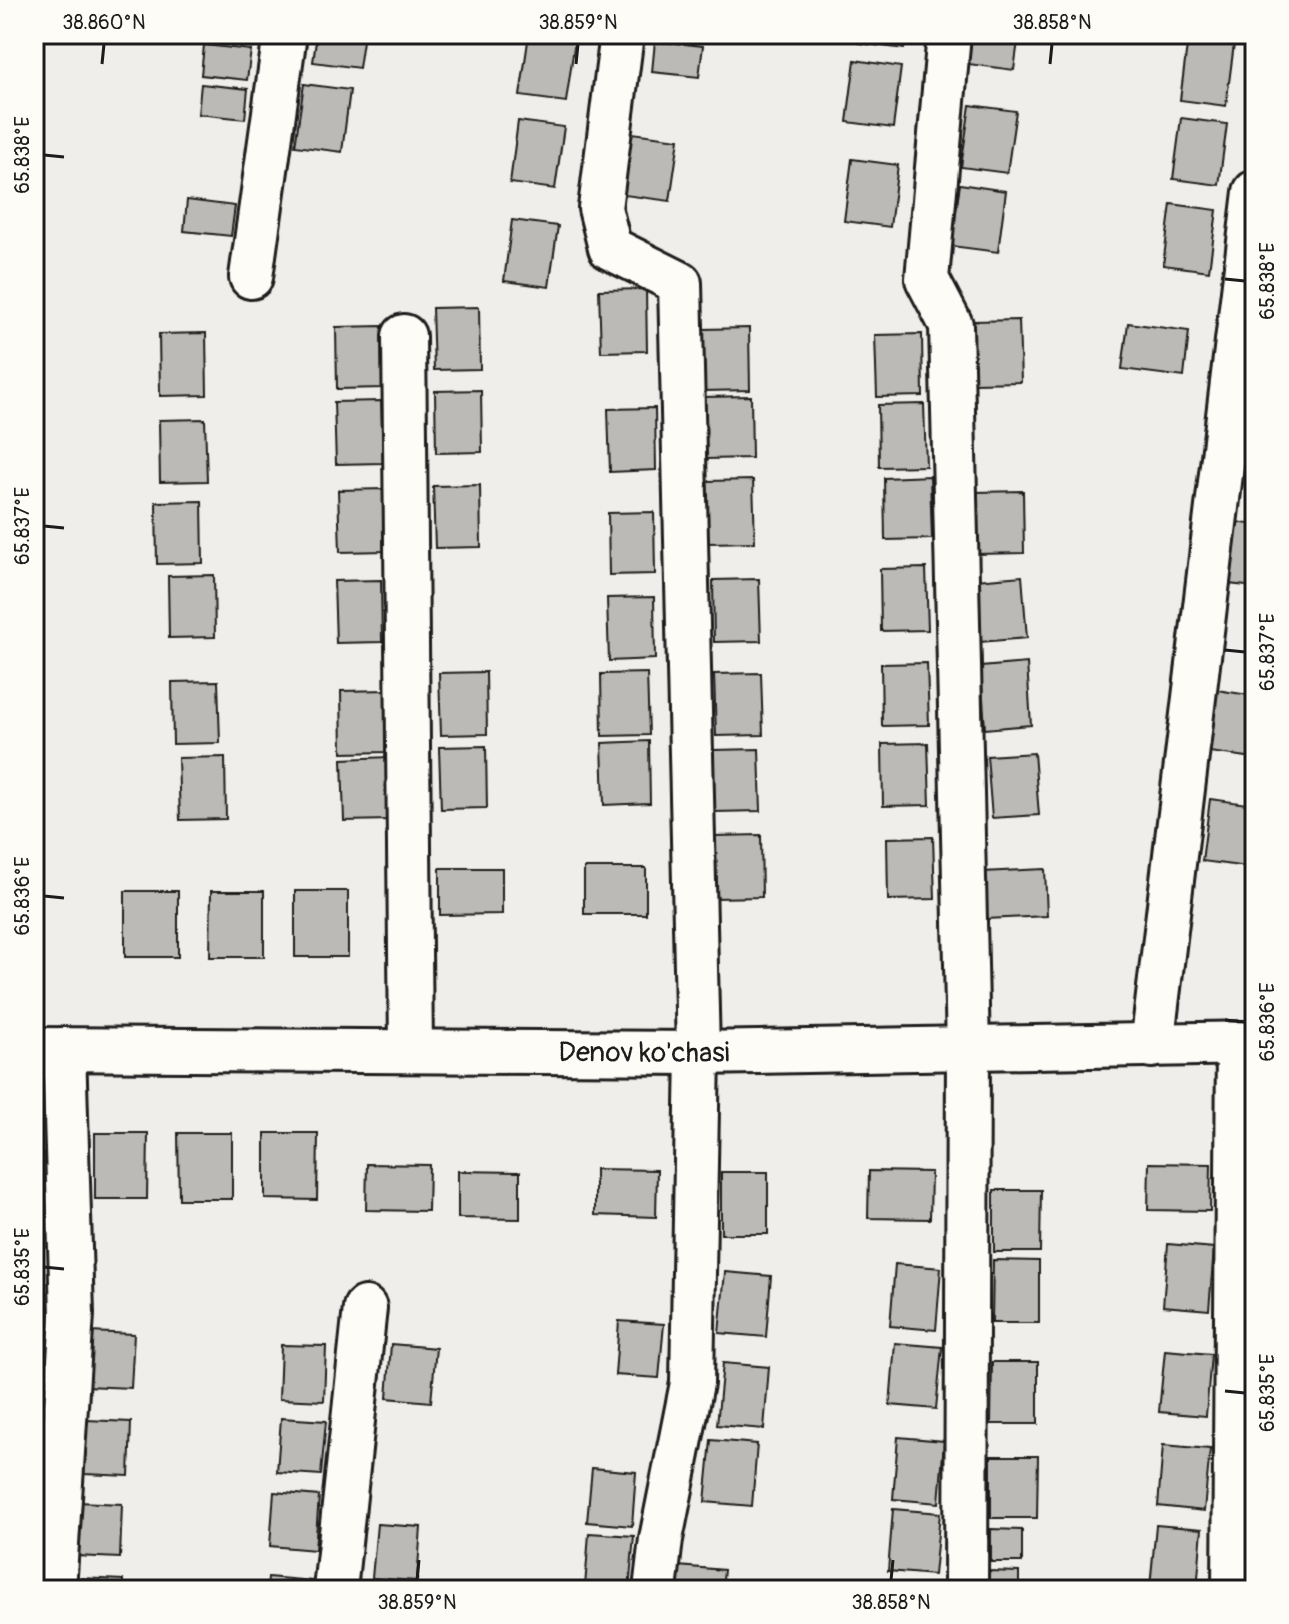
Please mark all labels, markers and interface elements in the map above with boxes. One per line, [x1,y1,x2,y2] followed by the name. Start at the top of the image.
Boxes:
[62,10,146,35] text: 38.860°N
[538,10,618,35] text: 38.859°N
[1013,10,1091,35] text: 38.858°N
[10,116,35,194] text: 65.838°E
[1255,242,1280,320] text: 65.838°E
[10,487,35,565] text: 65.837°E
[1255,613,1280,691] text: 65.837°E
[10,857,35,935] text: 65.836°E
[1255,983,1280,1061] text: 65.836°E
[558,1035,730,1071] street label: Denov ko'chasi
[10,1228,35,1306] text: 65.835°E
[1255,1354,1280,1432] text: 65.835°E
[377,1590,457,1615] text: 38.859°N
[852,1590,930,1615] text: 38.858°N

